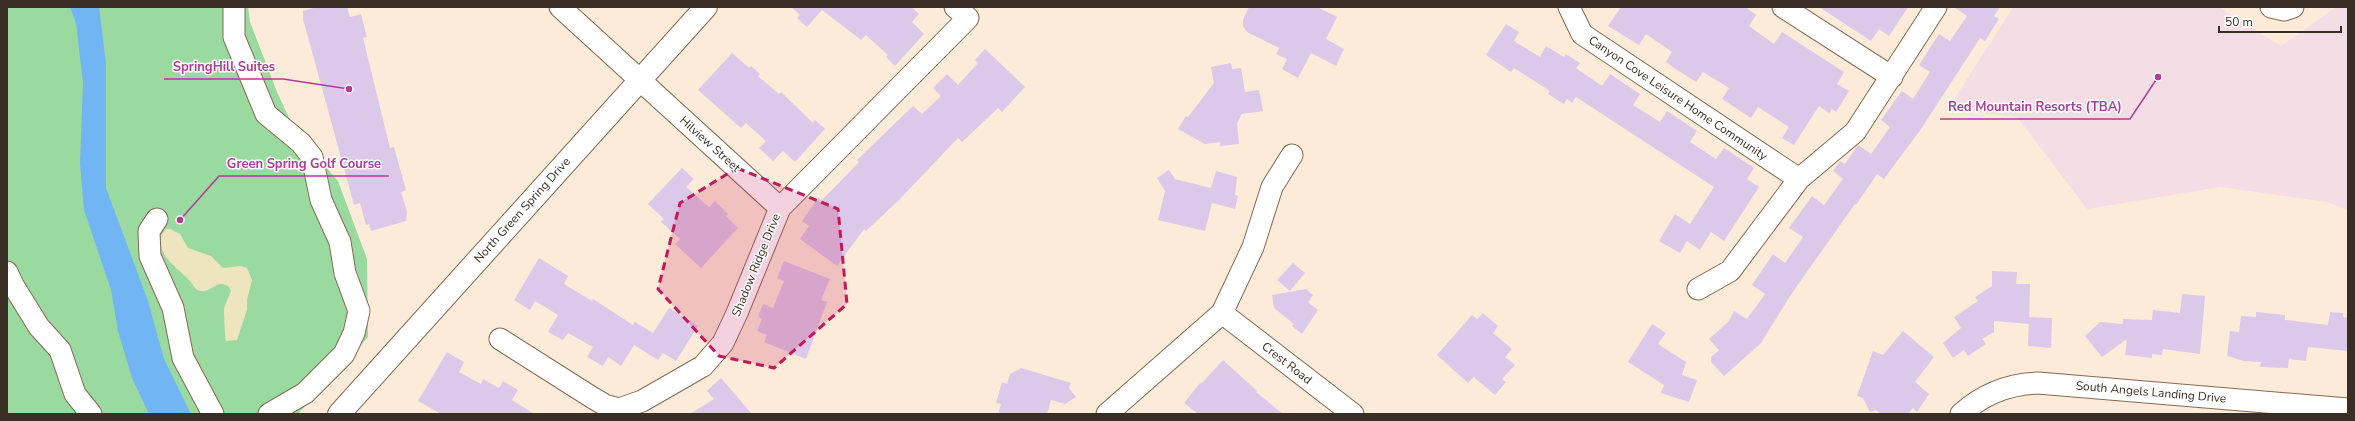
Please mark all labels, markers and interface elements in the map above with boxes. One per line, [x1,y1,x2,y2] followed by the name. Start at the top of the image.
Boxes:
[2219,8,2341,34] scale bar
[2225,14,2253,30] text: 50 m
[1585,32,1771,164] street label: Canyon Cove Leisure Home Community
[164,54,283,79] callout: SpringHill Suites
[173,58,275,76] text: SpringHill Suites
[1940,94,2130,119] callout: Red Mountain Resorts (TBA)
[1948,98,2122,116] text: Red Mountain Resorts (TBA)
[676,112,744,176] street label: Hilview Street
[219,151,389,176] callout: Green Spring Golf Course
[470,154,574,266] street label: North Green Spring Drive
[227,155,381,173] text: Green Spring Golf Course
[728,211,784,319] street label: Shadow Ridge Drive
[1259,338,1315,388] street label: Crest Road
[2075,377,2227,407] street label: South Angels Landing Drive

